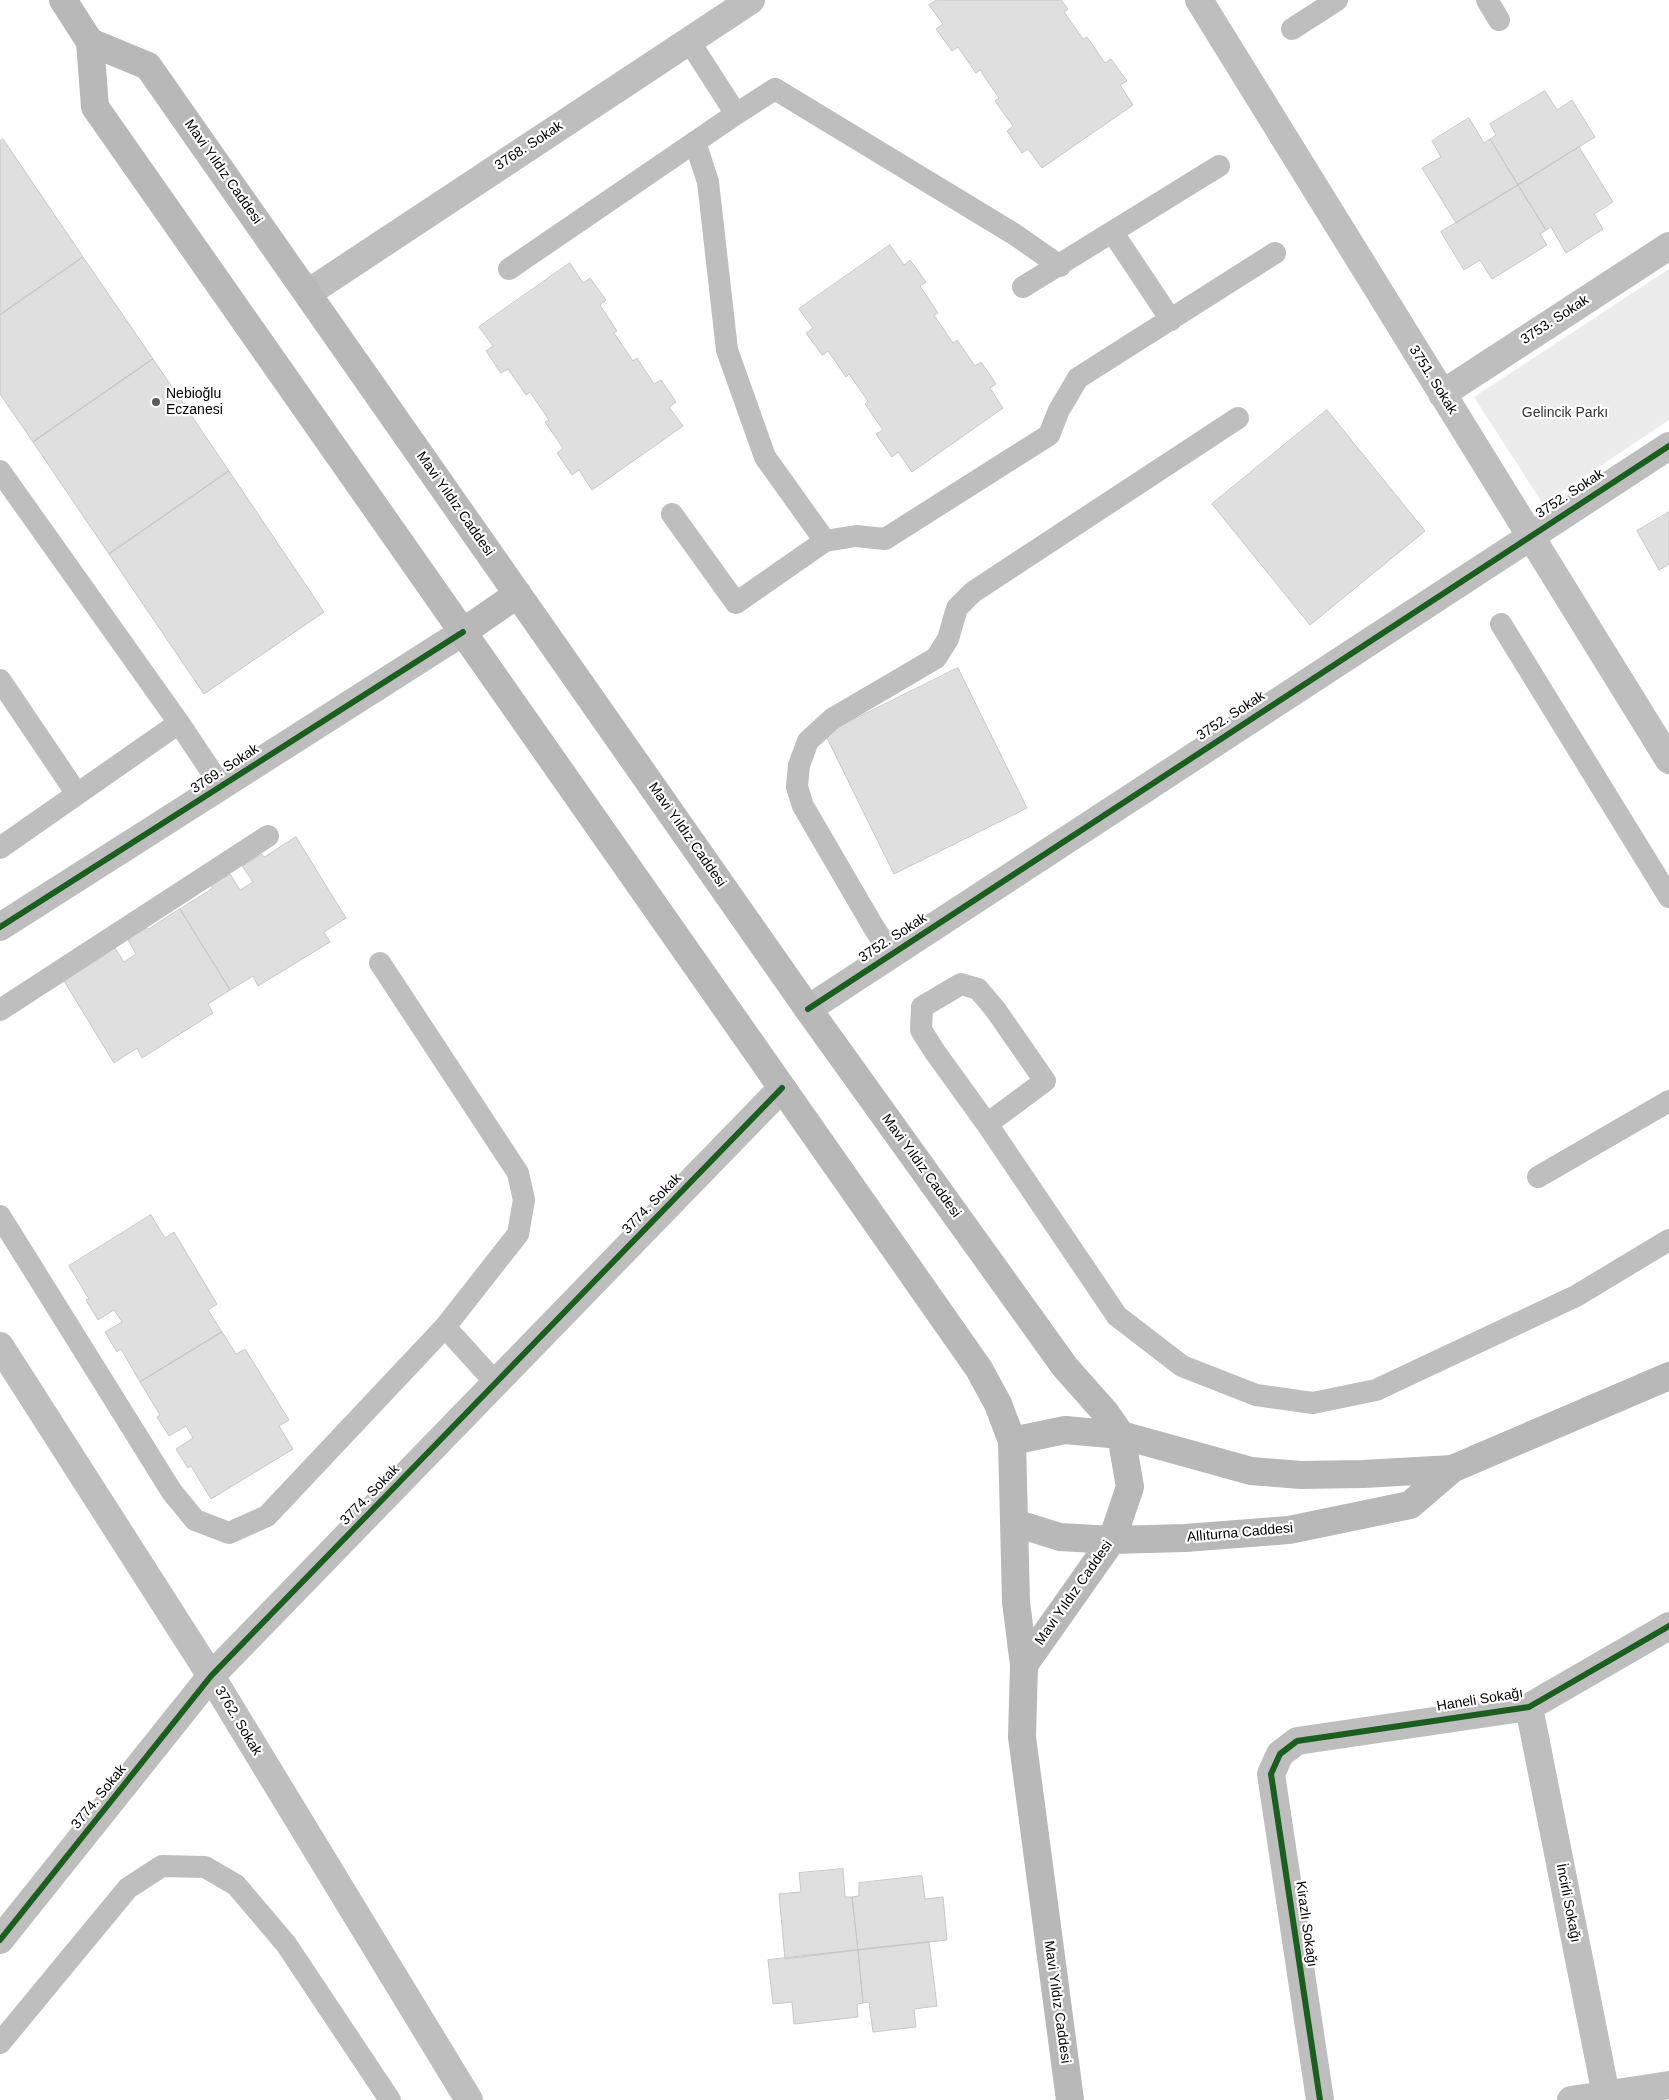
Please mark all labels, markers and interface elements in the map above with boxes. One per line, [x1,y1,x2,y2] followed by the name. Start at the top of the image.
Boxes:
[181,117,265,227] street label: Mavi Yıldız Caddesi
[492,118,566,174] street label: 3768. Sokak
[1518,292,1592,348] street label: 3753. Sokak
[1405,343,1461,417] street label: 3751. Sokak
[166,386,223,418] place label: Nebioğlu Eczanesi
[150,396,162,408] marker: Nebioğlu Eczanesi
[1522,405,1608,421] park label: Gelincik Parkı
[413,449,497,559] street label: Mavi Yıldız Caddesi
[1533,466,1607,522] street label: 3752. Sokak
[1194,688,1268,744] street label: 3752. Sokak
[188,741,262,797] street label: 3769. Sokak
[645,780,729,890] street label: Mavi Yıldız Caddesi
[856,910,930,966] street label: 3752. Sokak
[878,1111,964,1221] street label: Mavi Yıldız Caddesi
[619,1170,685,1238] street label: 3774. Sokak
[337,1461,403,1529] street label: 3774. Sokak
[1186,1520,1294,1546] street label: Allıturna Caddesi
[1032,1538,1116,1648] street label: Mavi Yıldız Caddesi
[211,1683,265,1759] street label: 3762. Sokak
[1436,1685,1524,1715] street label: Haneli Sokağı
[68,1761,130,1833] street label: 3774. Sokak
[1552,1862,1584,1944] street label: İncirli Sokağı
[1292,1880,1320,1968] street label: Kirazlı Sokağı
[1040,1940,1074,2064] street label: Mavi Yıldız Caddesi

